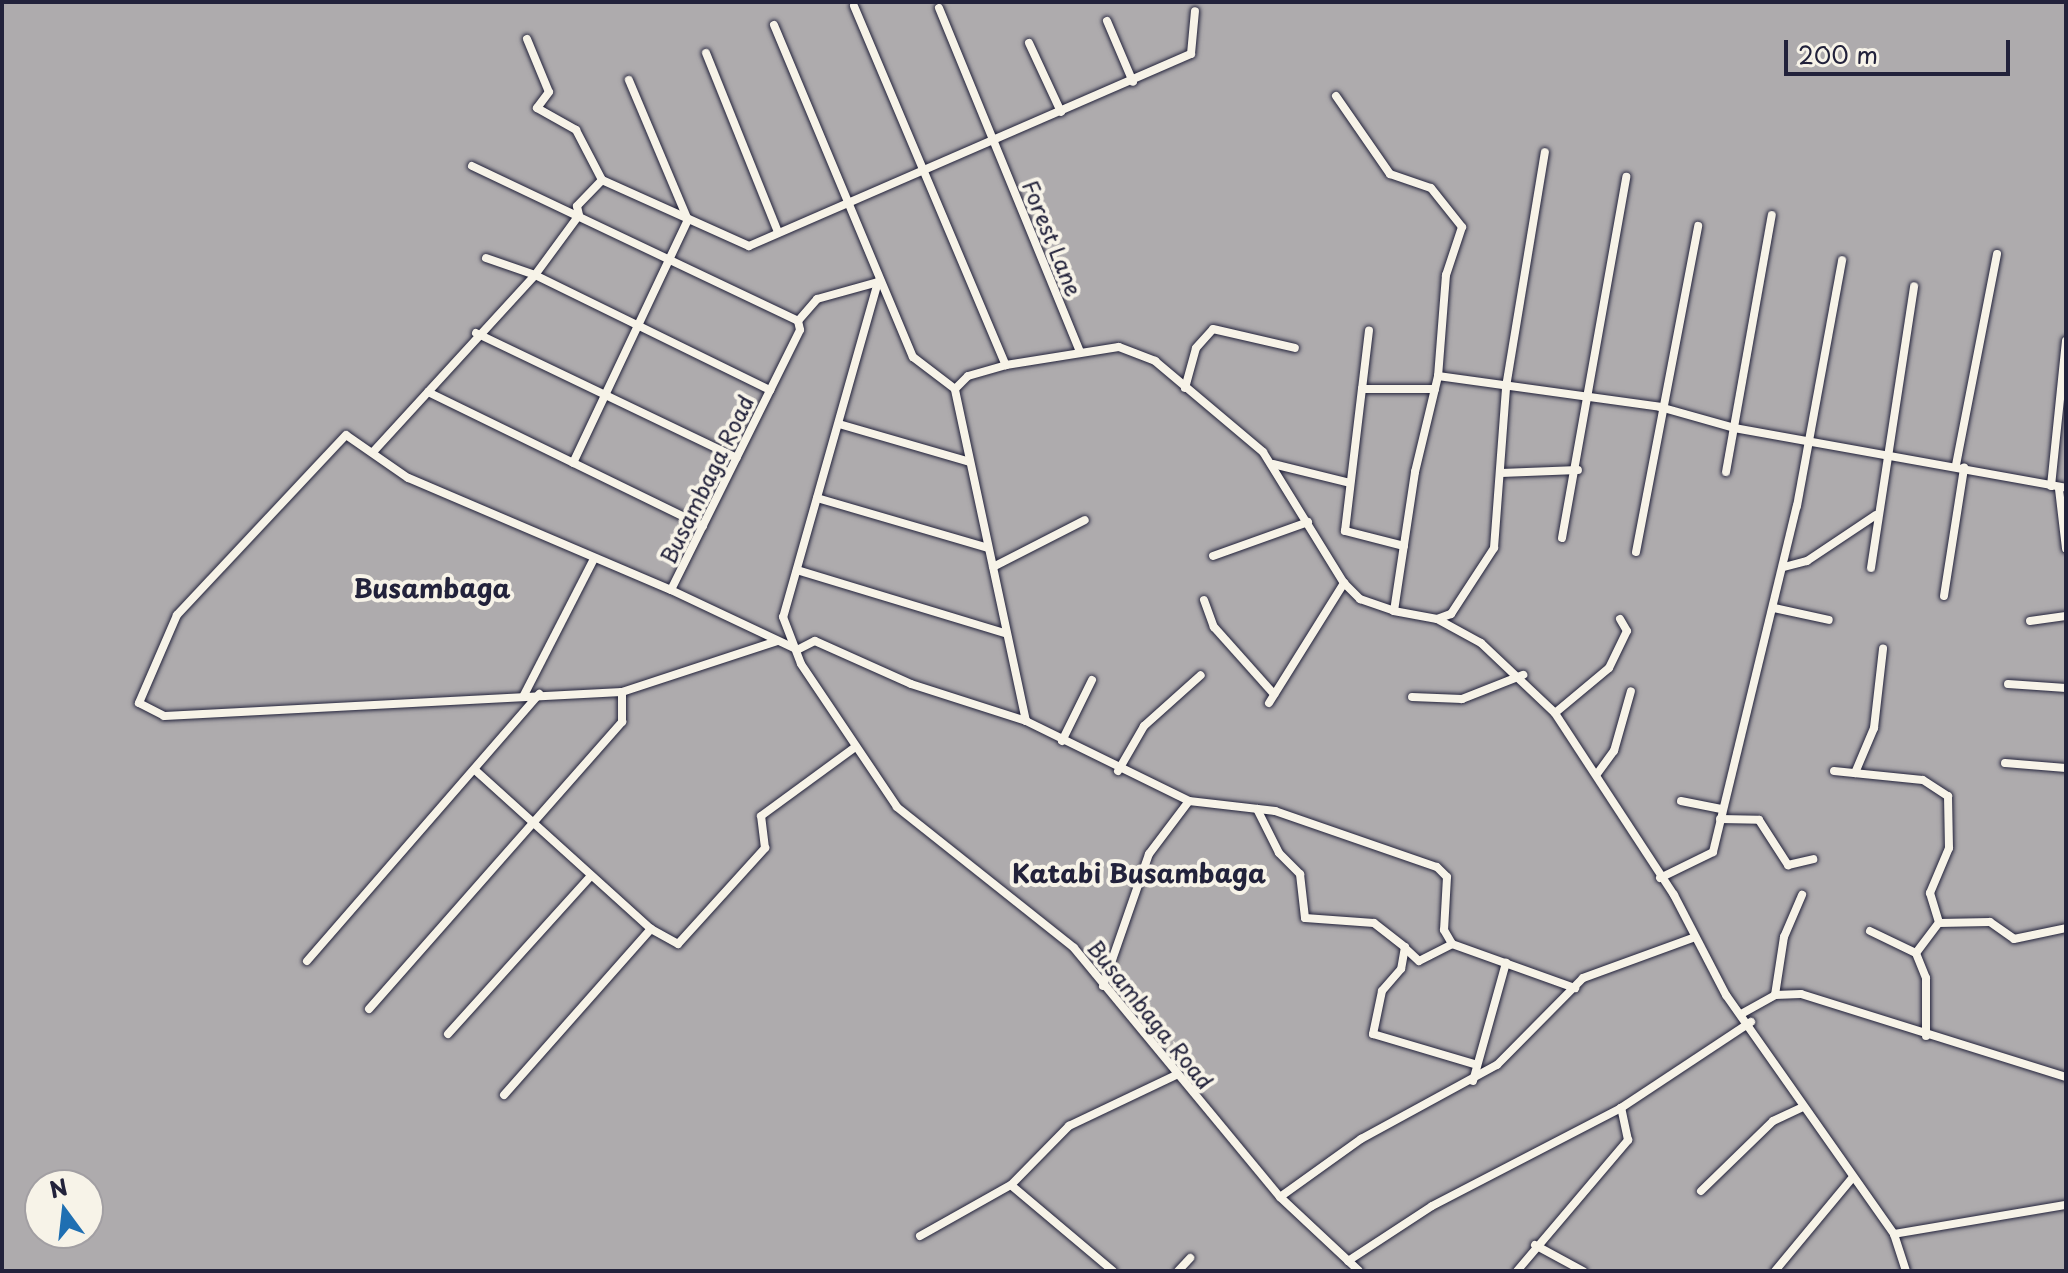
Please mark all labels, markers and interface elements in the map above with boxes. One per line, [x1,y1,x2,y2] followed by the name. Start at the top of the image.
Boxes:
[1788,24,2014,74] scale bar
[1798,36,1878,72] text: 200 m
[1018,176,1088,300] street label: Forest Lane
[653,390,759,568] street label: Busambaga Road
[353,572,511,604] district label: Busambaga
[1012,857,1266,889] district label: Katabi Busambaga
[1082,934,1220,1094] street label: Busambaga Road
[24,1169,104,1249] north arrow
[45,1169,71,1205] text: N

